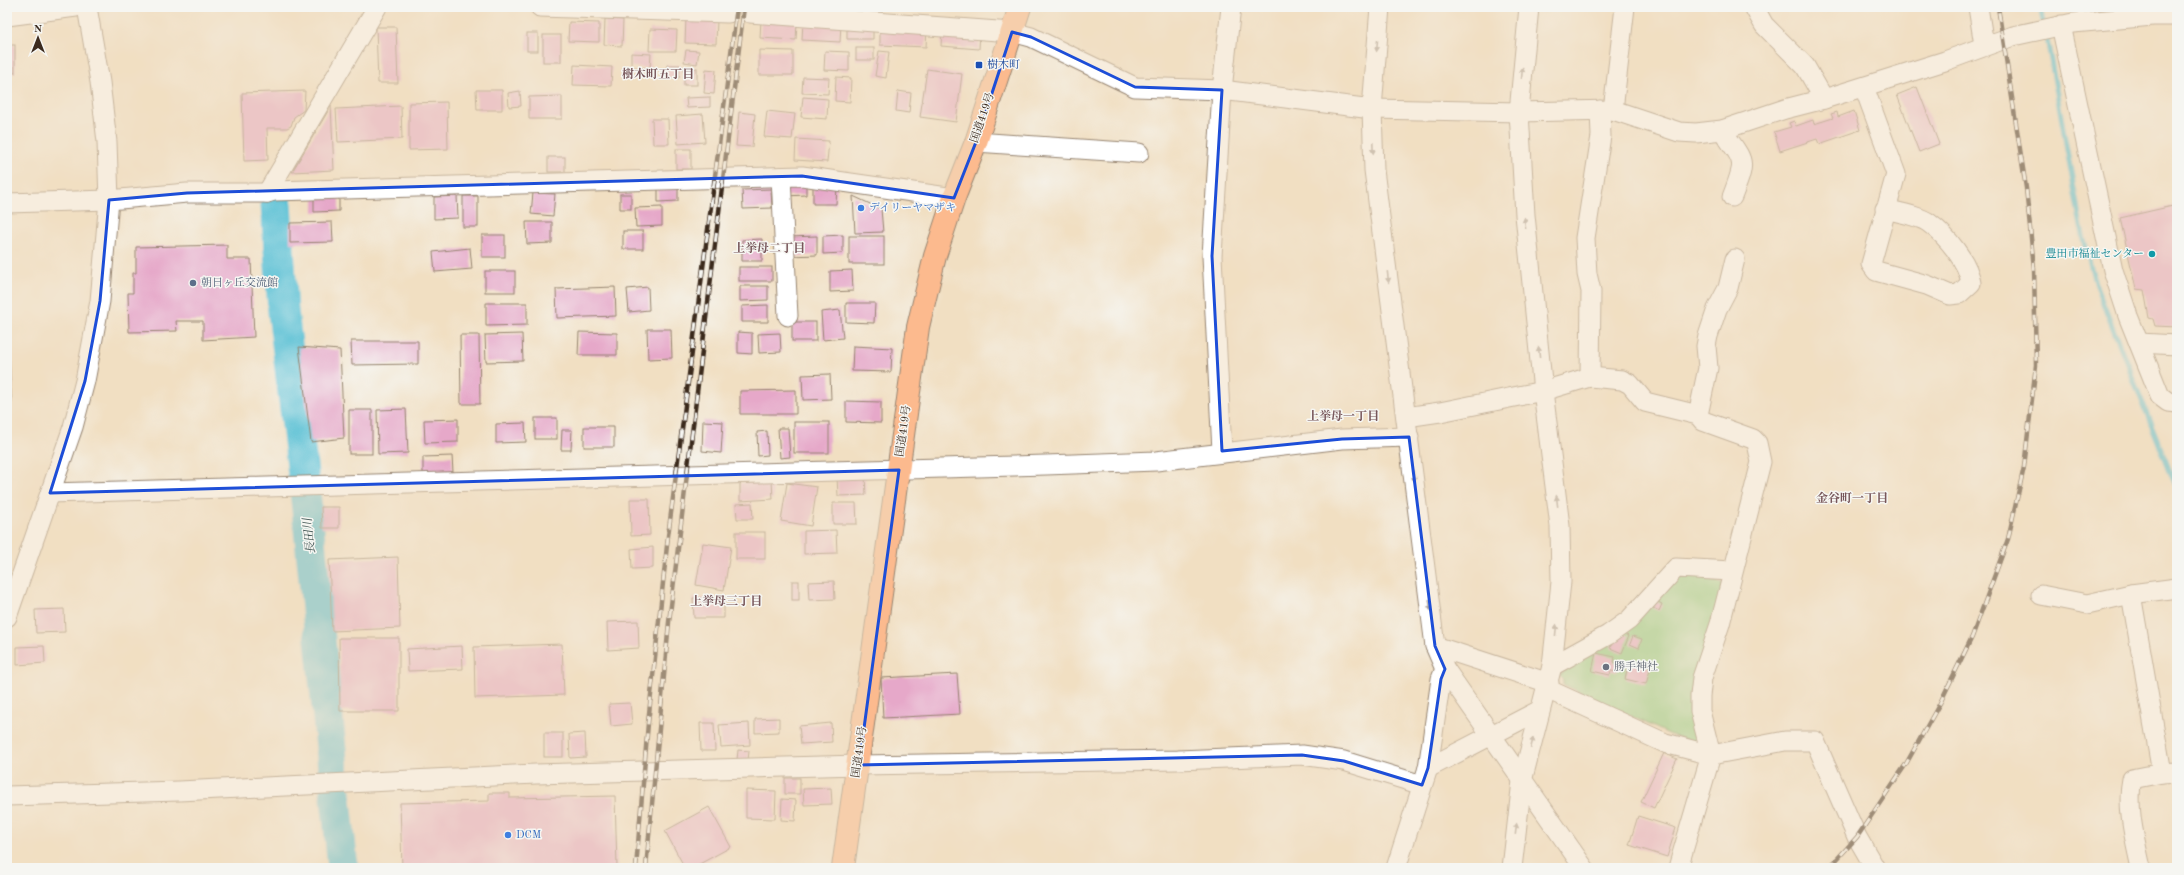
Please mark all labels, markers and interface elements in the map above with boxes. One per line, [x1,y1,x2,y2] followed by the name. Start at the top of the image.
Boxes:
[18,18,58,58] north arrow
[34,24,43,35] text: N
[1373,40,1380,52] one-way arrow
[987,58,1020,71] place label: 樹木町
[974,60,984,70] marker: 樹木町
[622,67,694,81] district label: 樹木町五丁目
[1519,67,1526,79] one-way arrow
[967,91,997,144] street label: 国道419号
[1370,142,1376,155] one-way arrow
[869,202,956,214] place label: デイリーヤマザキ
[856,203,866,213] marker: デイリーヤマザキ
[1522,217,1529,229] one-way arrow
[733,241,805,255] district label: 上挙母二丁目
[2045,247,2144,260] place label: 豊田市福祉センター
[2147,249,2157,259] marker: 豊田市福祉センター
[1385,271,1391,283] one-way arrow
[201,276,278,289] place label: 朝日ヶ丘交流館
[188,278,198,288] marker: 朝日ヶ丘交流館
[1536,346,1542,358] one-way arrow
[893,404,913,458] street label: 国道419号
[1307,409,1379,423] district label: 上挙母一丁目
[1411,470,1417,482] one-way arrow
[1816,491,1888,505] district label: 金谷町一丁目
[1554,495,1560,507] one-way arrow
[301,515,318,555] water label: 長田川
[690,594,762,608] district label: 上挙母三丁目
[1427,599,1433,611] one-way arrow
[1553,624,1559,636] one-way arrow
[1614,660,1658,673] place label: 勝手神社
[1601,662,1611,672] marker: 勝手神社
[849,725,869,779] street label: 国道419号
[1529,737,1535,749] one-way arrow
[1513,823,1520,835] one-way arrow
[503,830,513,840] marker: DCM
[516,830,541,841] place label: DCM

